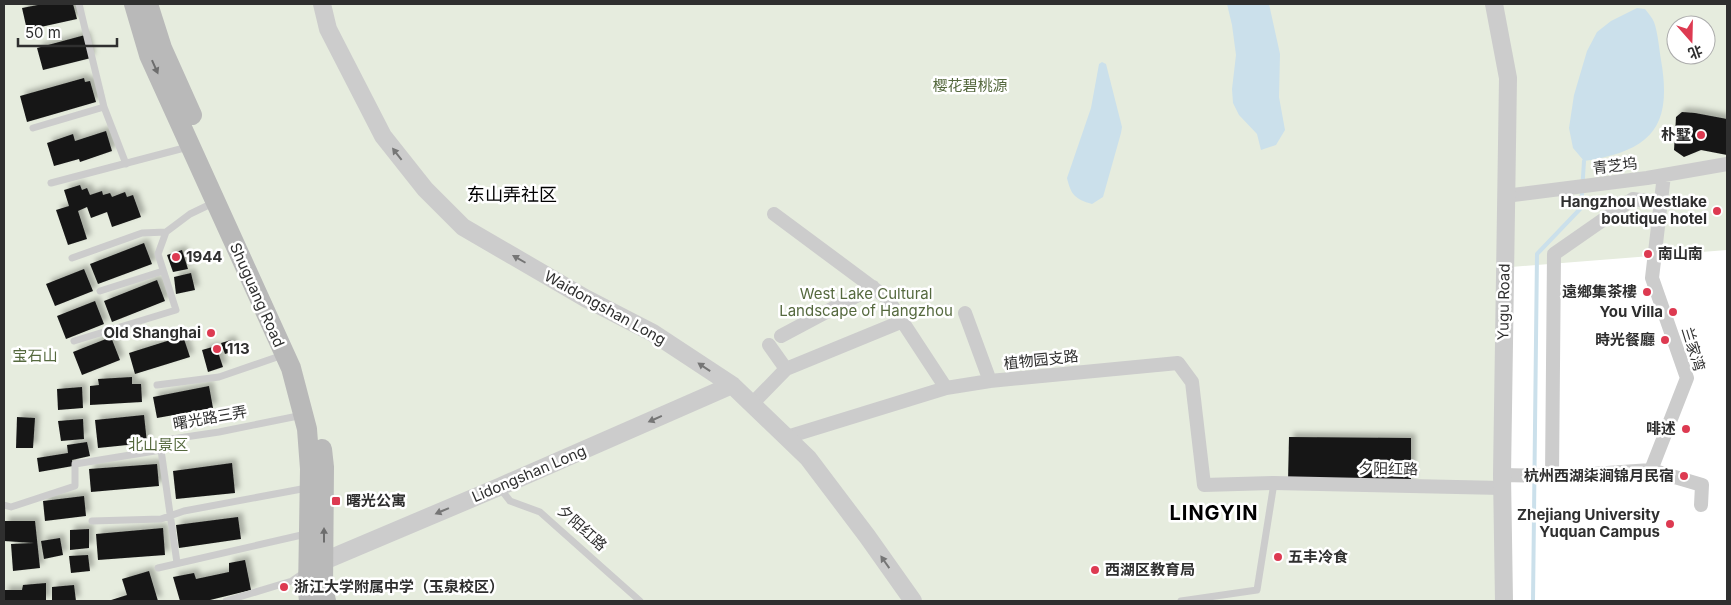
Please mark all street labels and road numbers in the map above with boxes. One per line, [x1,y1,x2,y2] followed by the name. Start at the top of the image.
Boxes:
[1591,153,1638,178] street label: 青芝坞
[226,240,289,350] street label: Shuguang Road
[1493,263,1514,341] street label: Yugu Road
[541,266,669,349] street label: Waidongshan Long
[1678,325,1709,373] street label: 兰家湾
[1003,346,1079,373] street label: 植物园支路
[171,402,249,433] street label: 曙光路三弄
[469,441,589,506] street label: Lidongshan Long
[1358,458,1418,479] street label: 夕阳红路
[554,500,611,555] street label: 夕阳红路

